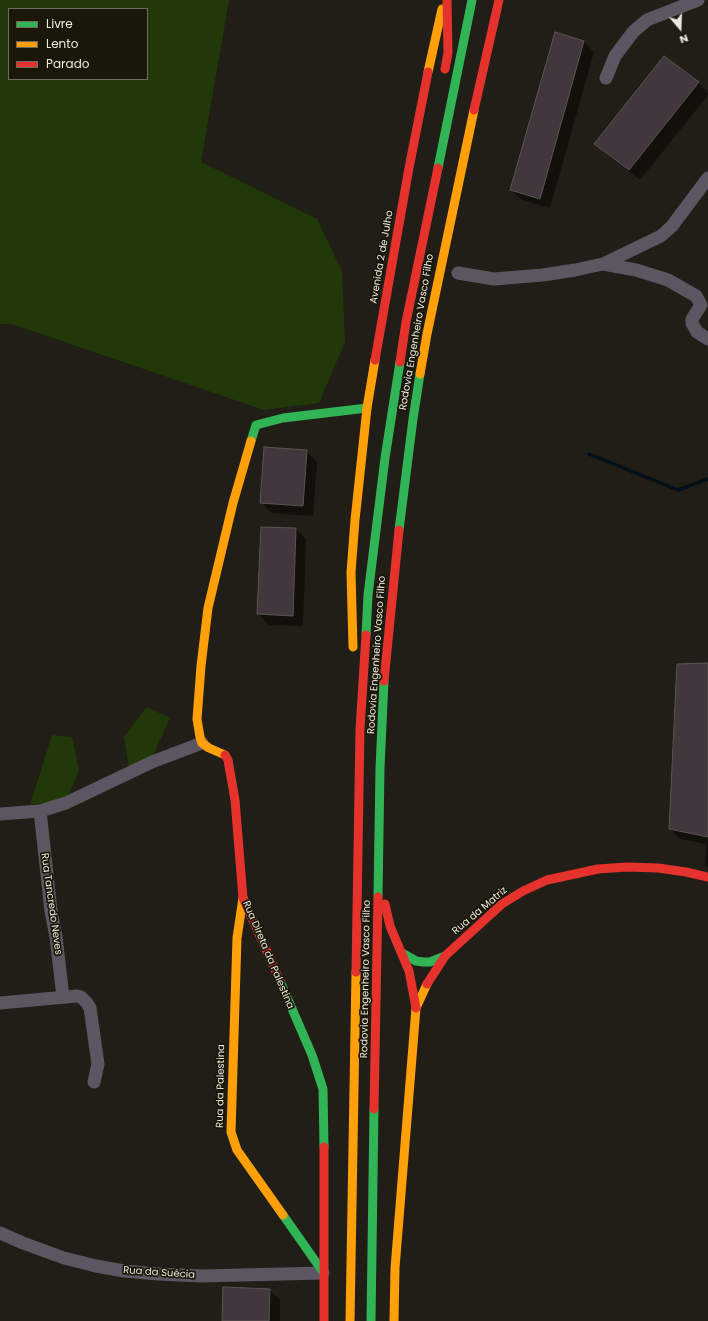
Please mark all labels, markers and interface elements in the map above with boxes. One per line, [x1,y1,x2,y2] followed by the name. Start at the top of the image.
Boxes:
[8,8,148,80] legend
[660,8,700,48] north arrow
[46,15,73,32] text: Livre
[677,30,690,48] text: N
[46,35,78,52] text: Lento
[46,55,89,72] text: Parado
[368,209,396,305] street label: Avenida 2 de Julho
[397,253,437,411] street label: Rodovia Engenheiro Vasco Filho
[365,576,389,734] street label: Rodovia Engenheiro Vasco Filho
[38,852,64,956] street label: Rua Tancredo Neves
[450,885,510,937] street label: Rua da Matriz
[240,899,296,1011] street label: Rua Direta da Palestina
[359,900,373,1058] street label: Rodovia Engenheiro Vasco Filho
[214,1044,228,1128] street label: Rua da Palestina
[123,1265,195,1281] street label: Rua da Suécia

